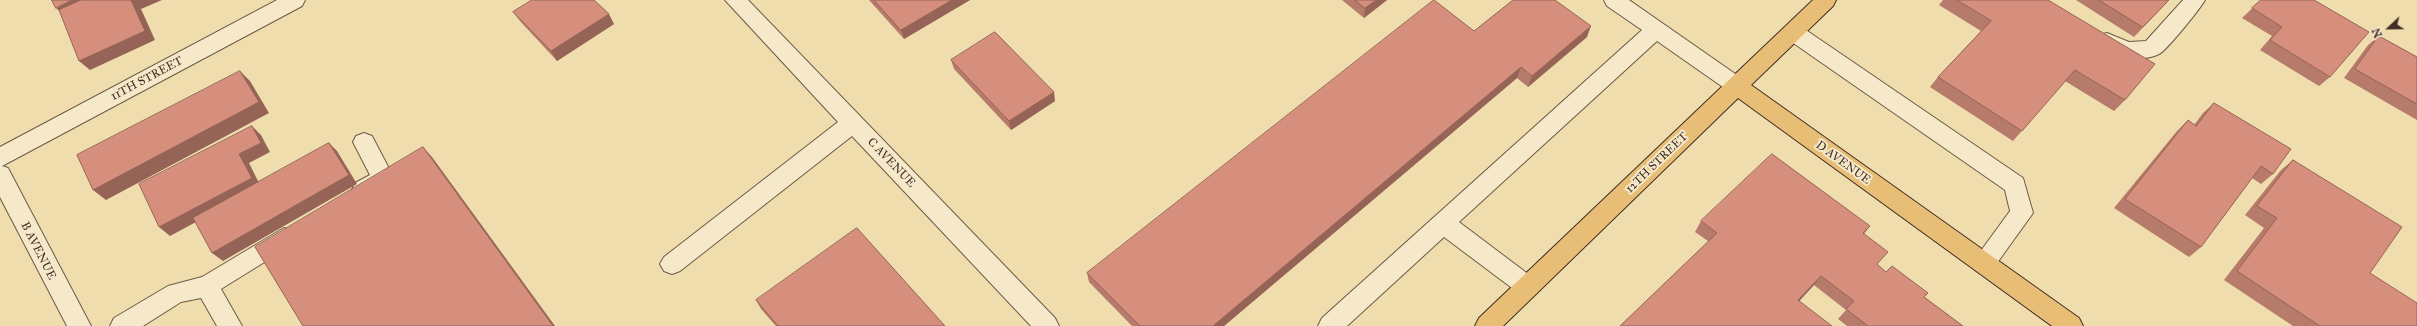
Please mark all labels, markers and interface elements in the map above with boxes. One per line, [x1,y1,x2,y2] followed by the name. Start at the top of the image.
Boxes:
[2369,8,2409,48] north arrow
[2370,26,2385,39] text: N
[108,54,186,104] street label: 11TH STREET
[1623,130,1691,196] street label: 12TH STREET
[864,135,918,191] street label: C AVENUE
[1813,138,1873,188] street label: D AVENUE
[17,220,59,282] street label: B AVENUE

